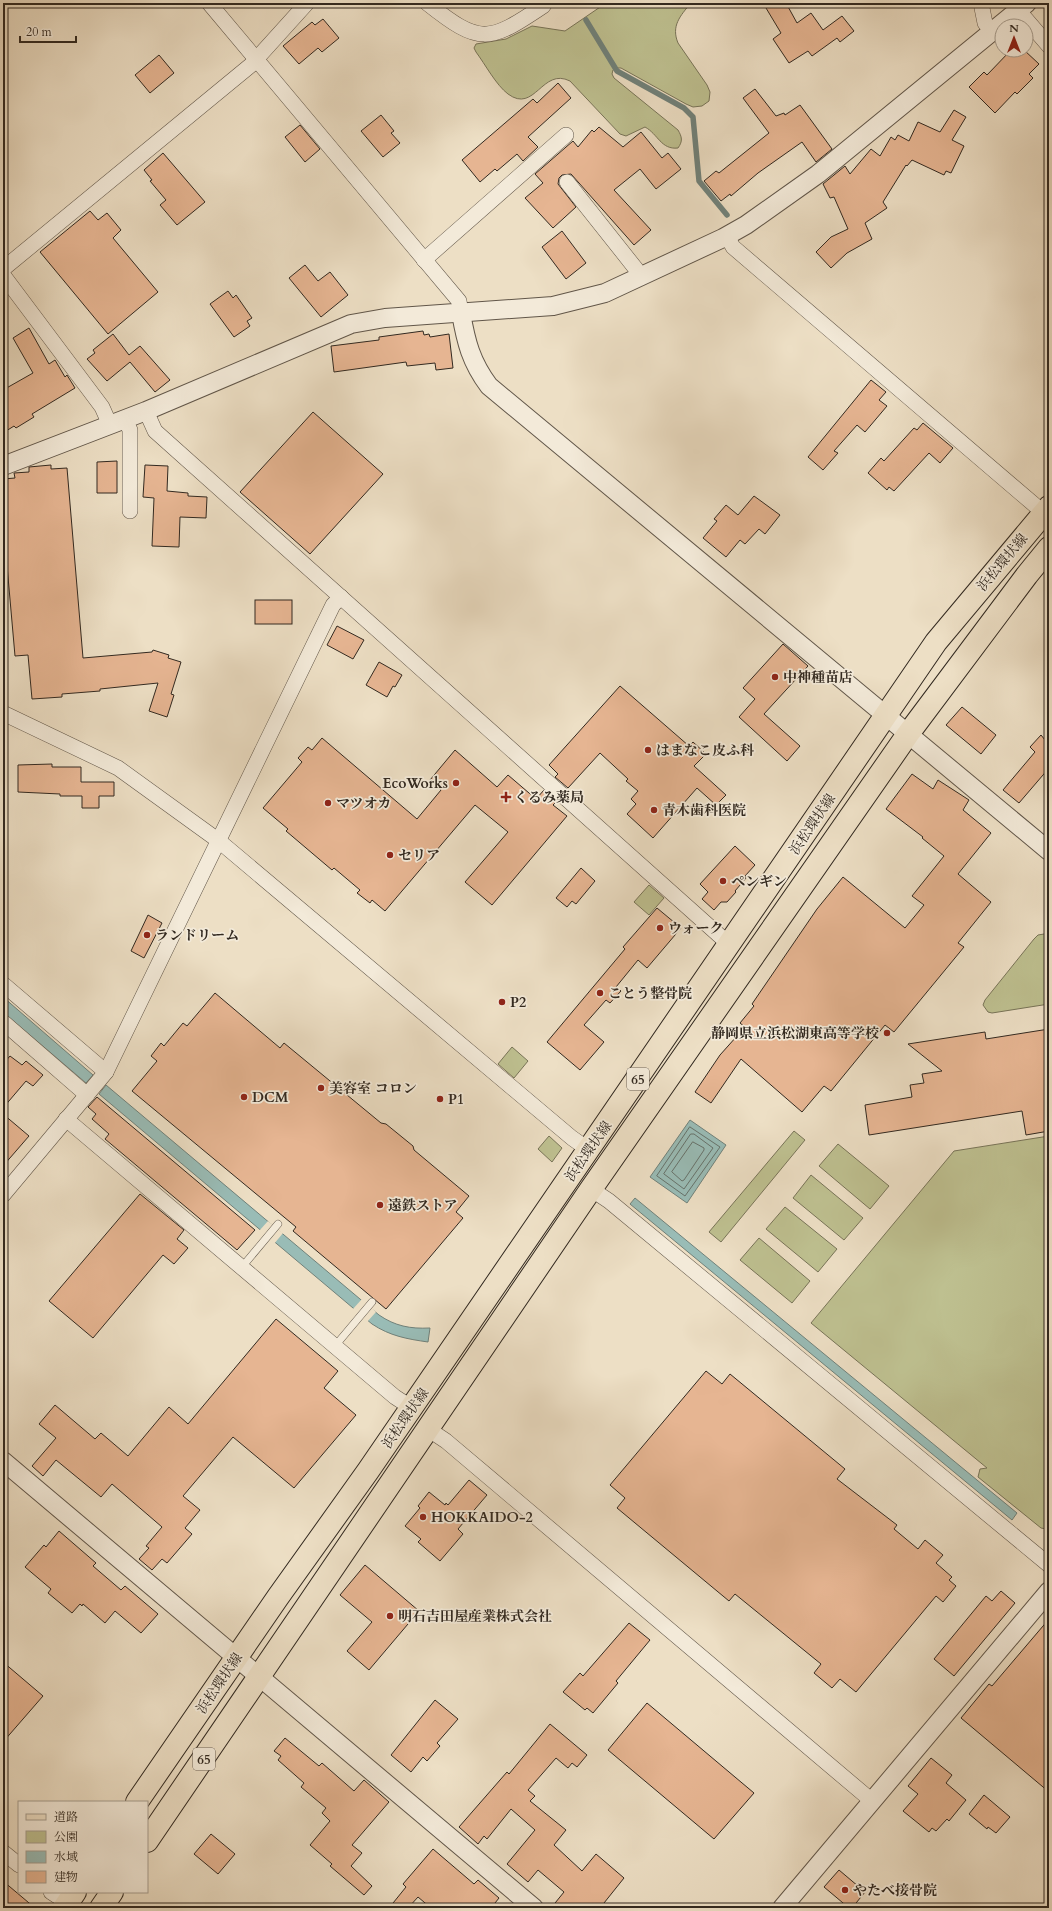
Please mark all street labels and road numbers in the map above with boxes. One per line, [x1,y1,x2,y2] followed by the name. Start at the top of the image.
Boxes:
[973,529,1032,595] street label: 浜松環状線
[785,790,840,859] street label: 浜松環状線
[627,1068,649,1090] road number: 65
[561,1117,616,1185] street label: 浜松環状線
[378,1384,433,1452] street label: 浜松環状線
[192,1649,247,1718] street label: 浜松環状線
[193,1748,215,1770] road number: 65

